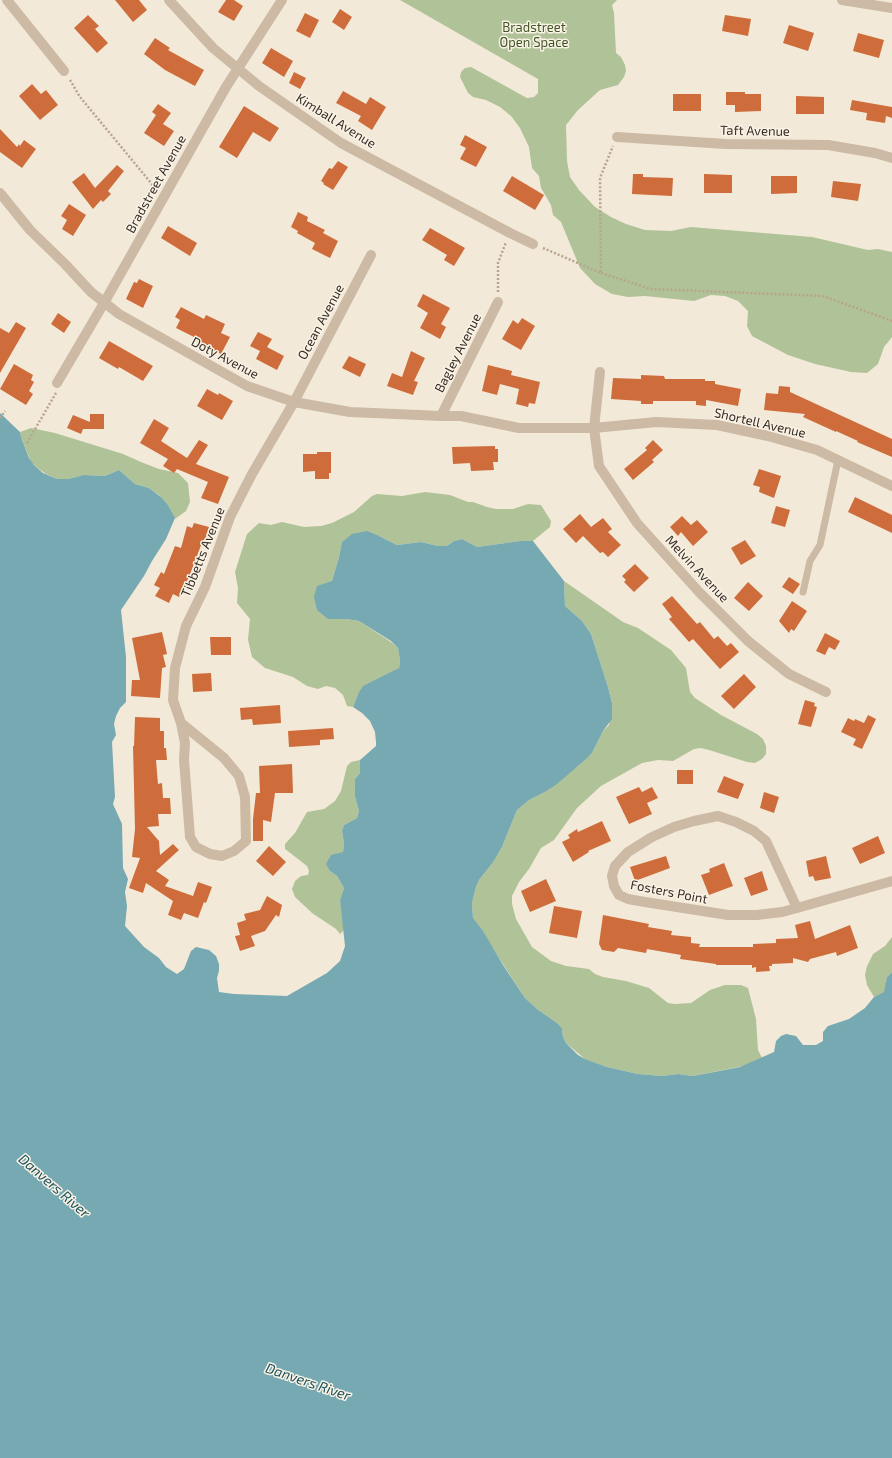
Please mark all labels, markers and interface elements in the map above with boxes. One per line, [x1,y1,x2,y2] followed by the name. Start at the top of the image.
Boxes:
[500,20,568,51] park label: Bradstreet Open Space
[293,90,379,152] street label: Kimball Avenue
[720,123,790,139] street label: Taft Avenue
[123,132,189,236] street label: Bradstreet Avenue
[295,282,347,362] street label: Ocean Avenue
[431,311,485,395] street label: Bagley Avenue
[189,334,261,382] street label: Doty Avenue
[713,405,807,441] street label: Shortell Avenue
[178,505,228,599] street label: Tibbetts Avenue
[662,532,732,606] street label: Melvin Avenue
[629,877,709,907] street label: Fosters Point
[15,1151,93,1221] water label: Danvers River
[263,1360,353,1404] water label: Danvers River

